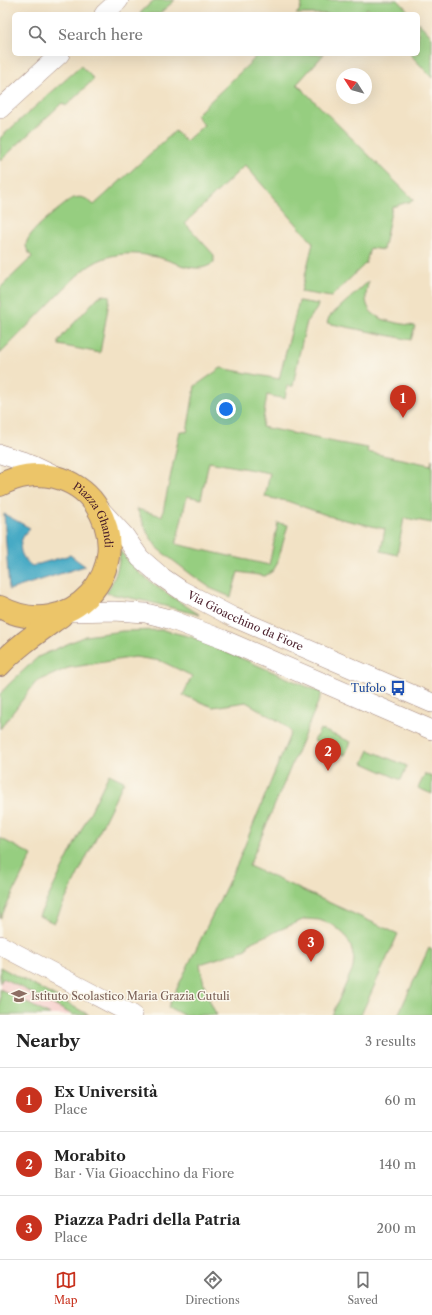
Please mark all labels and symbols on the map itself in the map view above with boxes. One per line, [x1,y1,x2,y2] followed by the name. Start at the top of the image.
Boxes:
[336,68,372,104] north arrow
[390,385,416,418] pin: 1
[216,399,236,419] your location
[70,479,116,548] street label: Piazza Ghandi
[184,587,306,654] street label: Via Gioacchino da Fiore
[389,679,407,697] bus stop icon: Tufolo
[351,681,386,695] place label: Tufolo
[315,738,341,771] pin: 2
[298,929,324,962] pin: 3
[10,987,28,1005] school or university icon: Istituto Scolastico Maria Grazia Cutuli
[31,989,230,1003] place label: Istituto Scolastico Maria Grazia Cutuli

